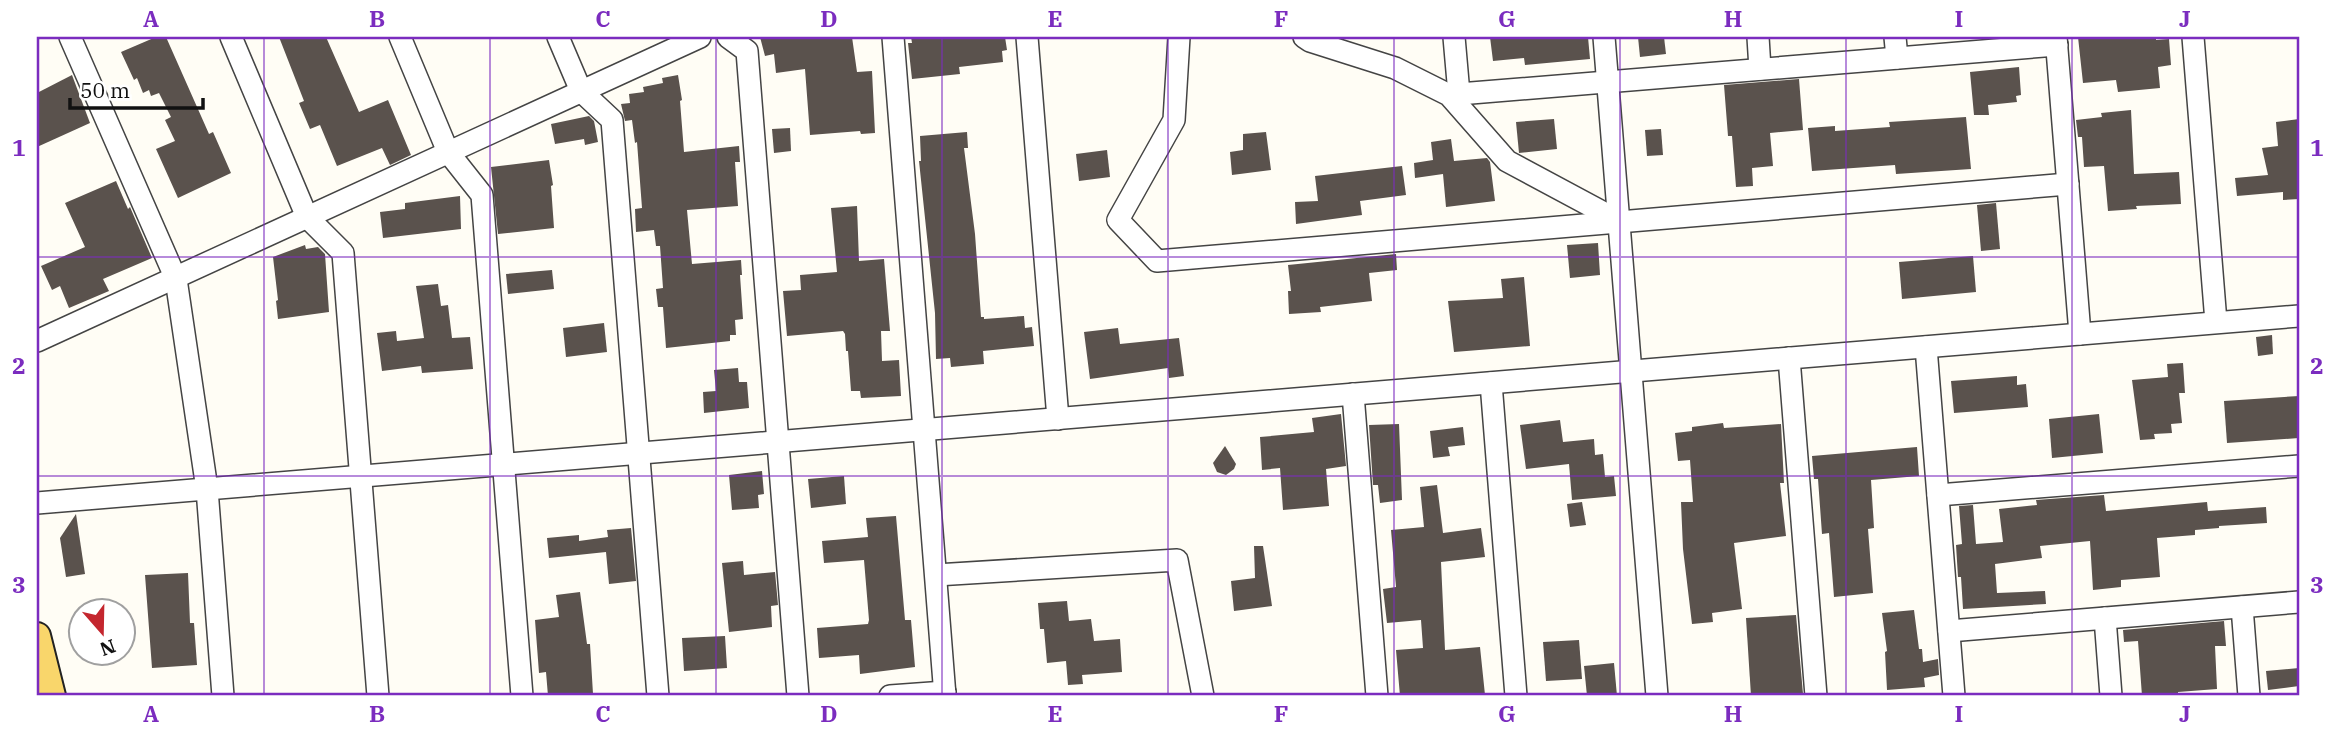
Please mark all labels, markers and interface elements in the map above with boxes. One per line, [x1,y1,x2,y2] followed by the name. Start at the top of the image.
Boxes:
[143,3,159,33] text: A
[369,3,385,33] text: B
[595,3,611,33] text: C
[820,3,838,33] text: D
[1047,3,1063,33] text: E
[1274,3,1288,33] text: F
[1498,3,1516,33] text: G
[1724,3,1742,33] text: H
[1955,3,1963,33] text: I
[2179,3,2191,33] text: J
[70,66,203,110] scale bar
[80,76,130,104] text: 50 m
[12,132,26,162] text: 1
[2310,132,2324,162] text: 1
[12,350,26,380] text: 2
[2310,350,2324,380] text: 2
[12,569,26,599] text: 3
[2310,569,2324,599] text: 3
[66,596,136,666] north arrow
[97,634,119,662] text: N
[143,698,159,728] text: A
[369,698,385,728] text: B
[595,698,611,728] text: C
[820,698,838,728] text: D
[1047,698,1063,728] text: E
[1274,698,1288,728] text: F
[1498,698,1516,728] text: G
[1724,698,1742,728] text: H
[1955,698,1963,728] text: I
[2179,698,2191,728] text: J

